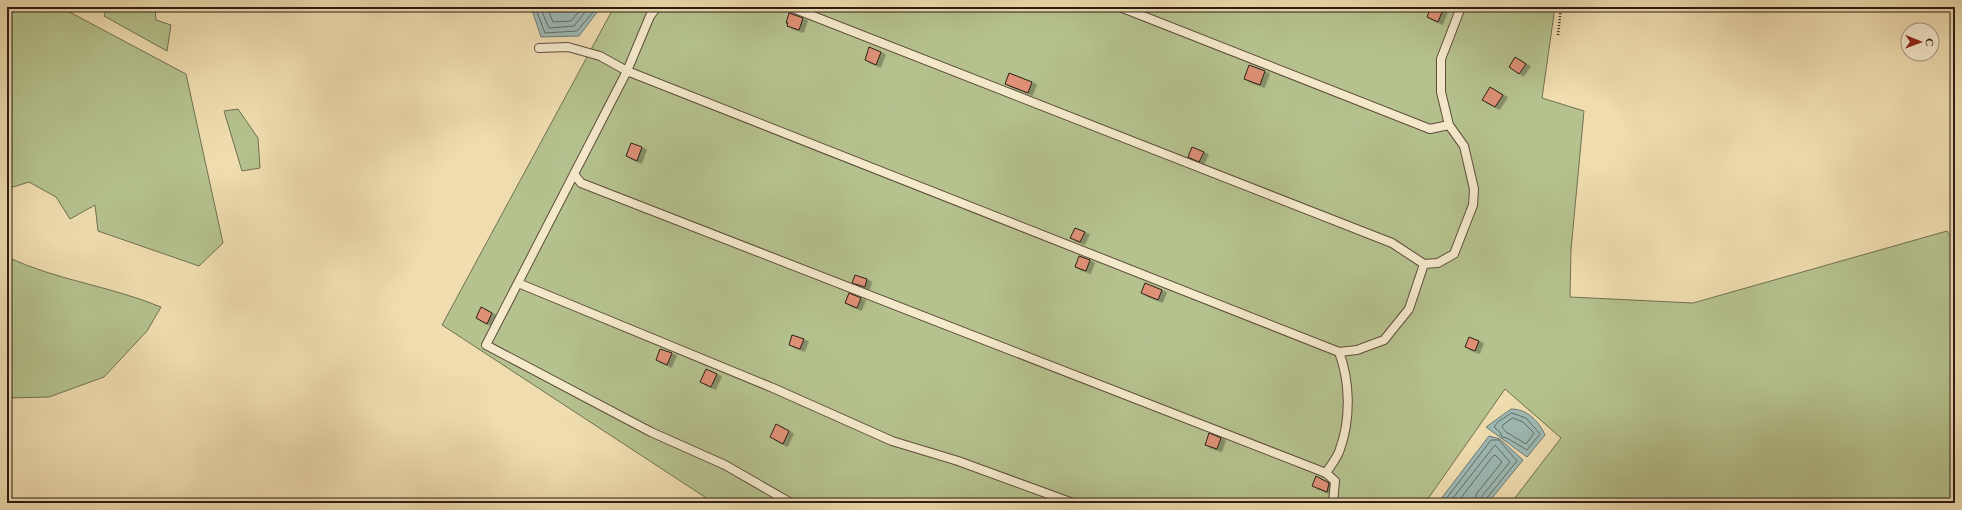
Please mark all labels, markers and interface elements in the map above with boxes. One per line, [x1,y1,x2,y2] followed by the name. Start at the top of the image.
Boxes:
[1900,22,1940,62] north arrow
[1923,38,1937,46] text: С

